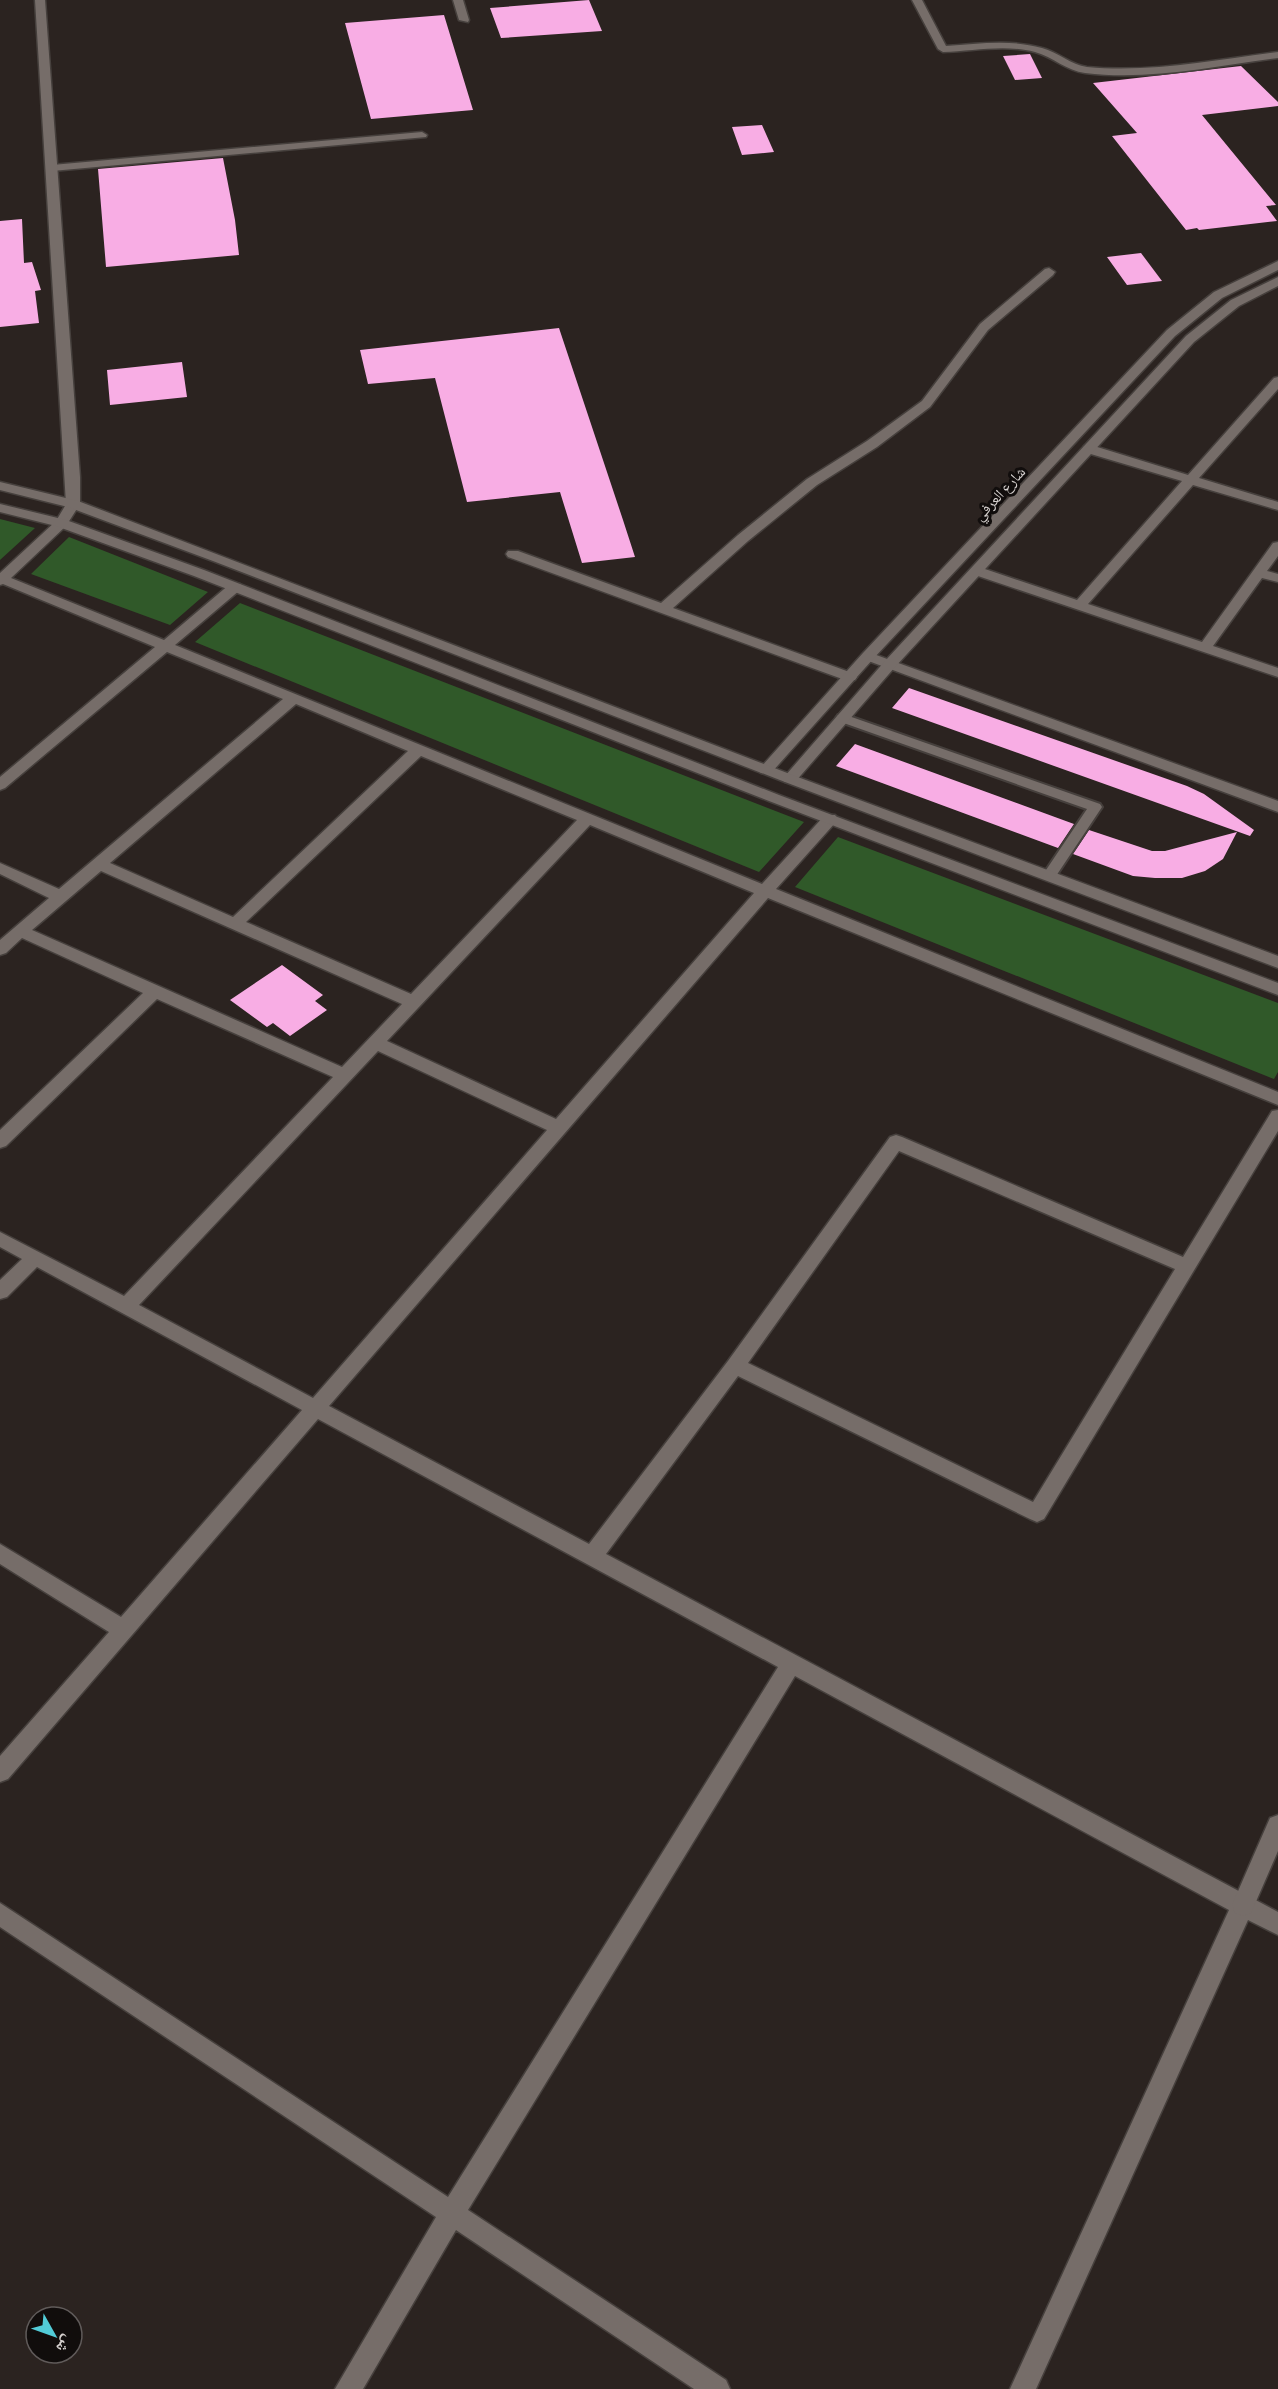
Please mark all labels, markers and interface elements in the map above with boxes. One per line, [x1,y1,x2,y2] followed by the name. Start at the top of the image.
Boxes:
[970,462,1031,526] street label: شارع العرفي
[24,2305,84,2365] north arrow
[52,2332,79,2358] text: ش

